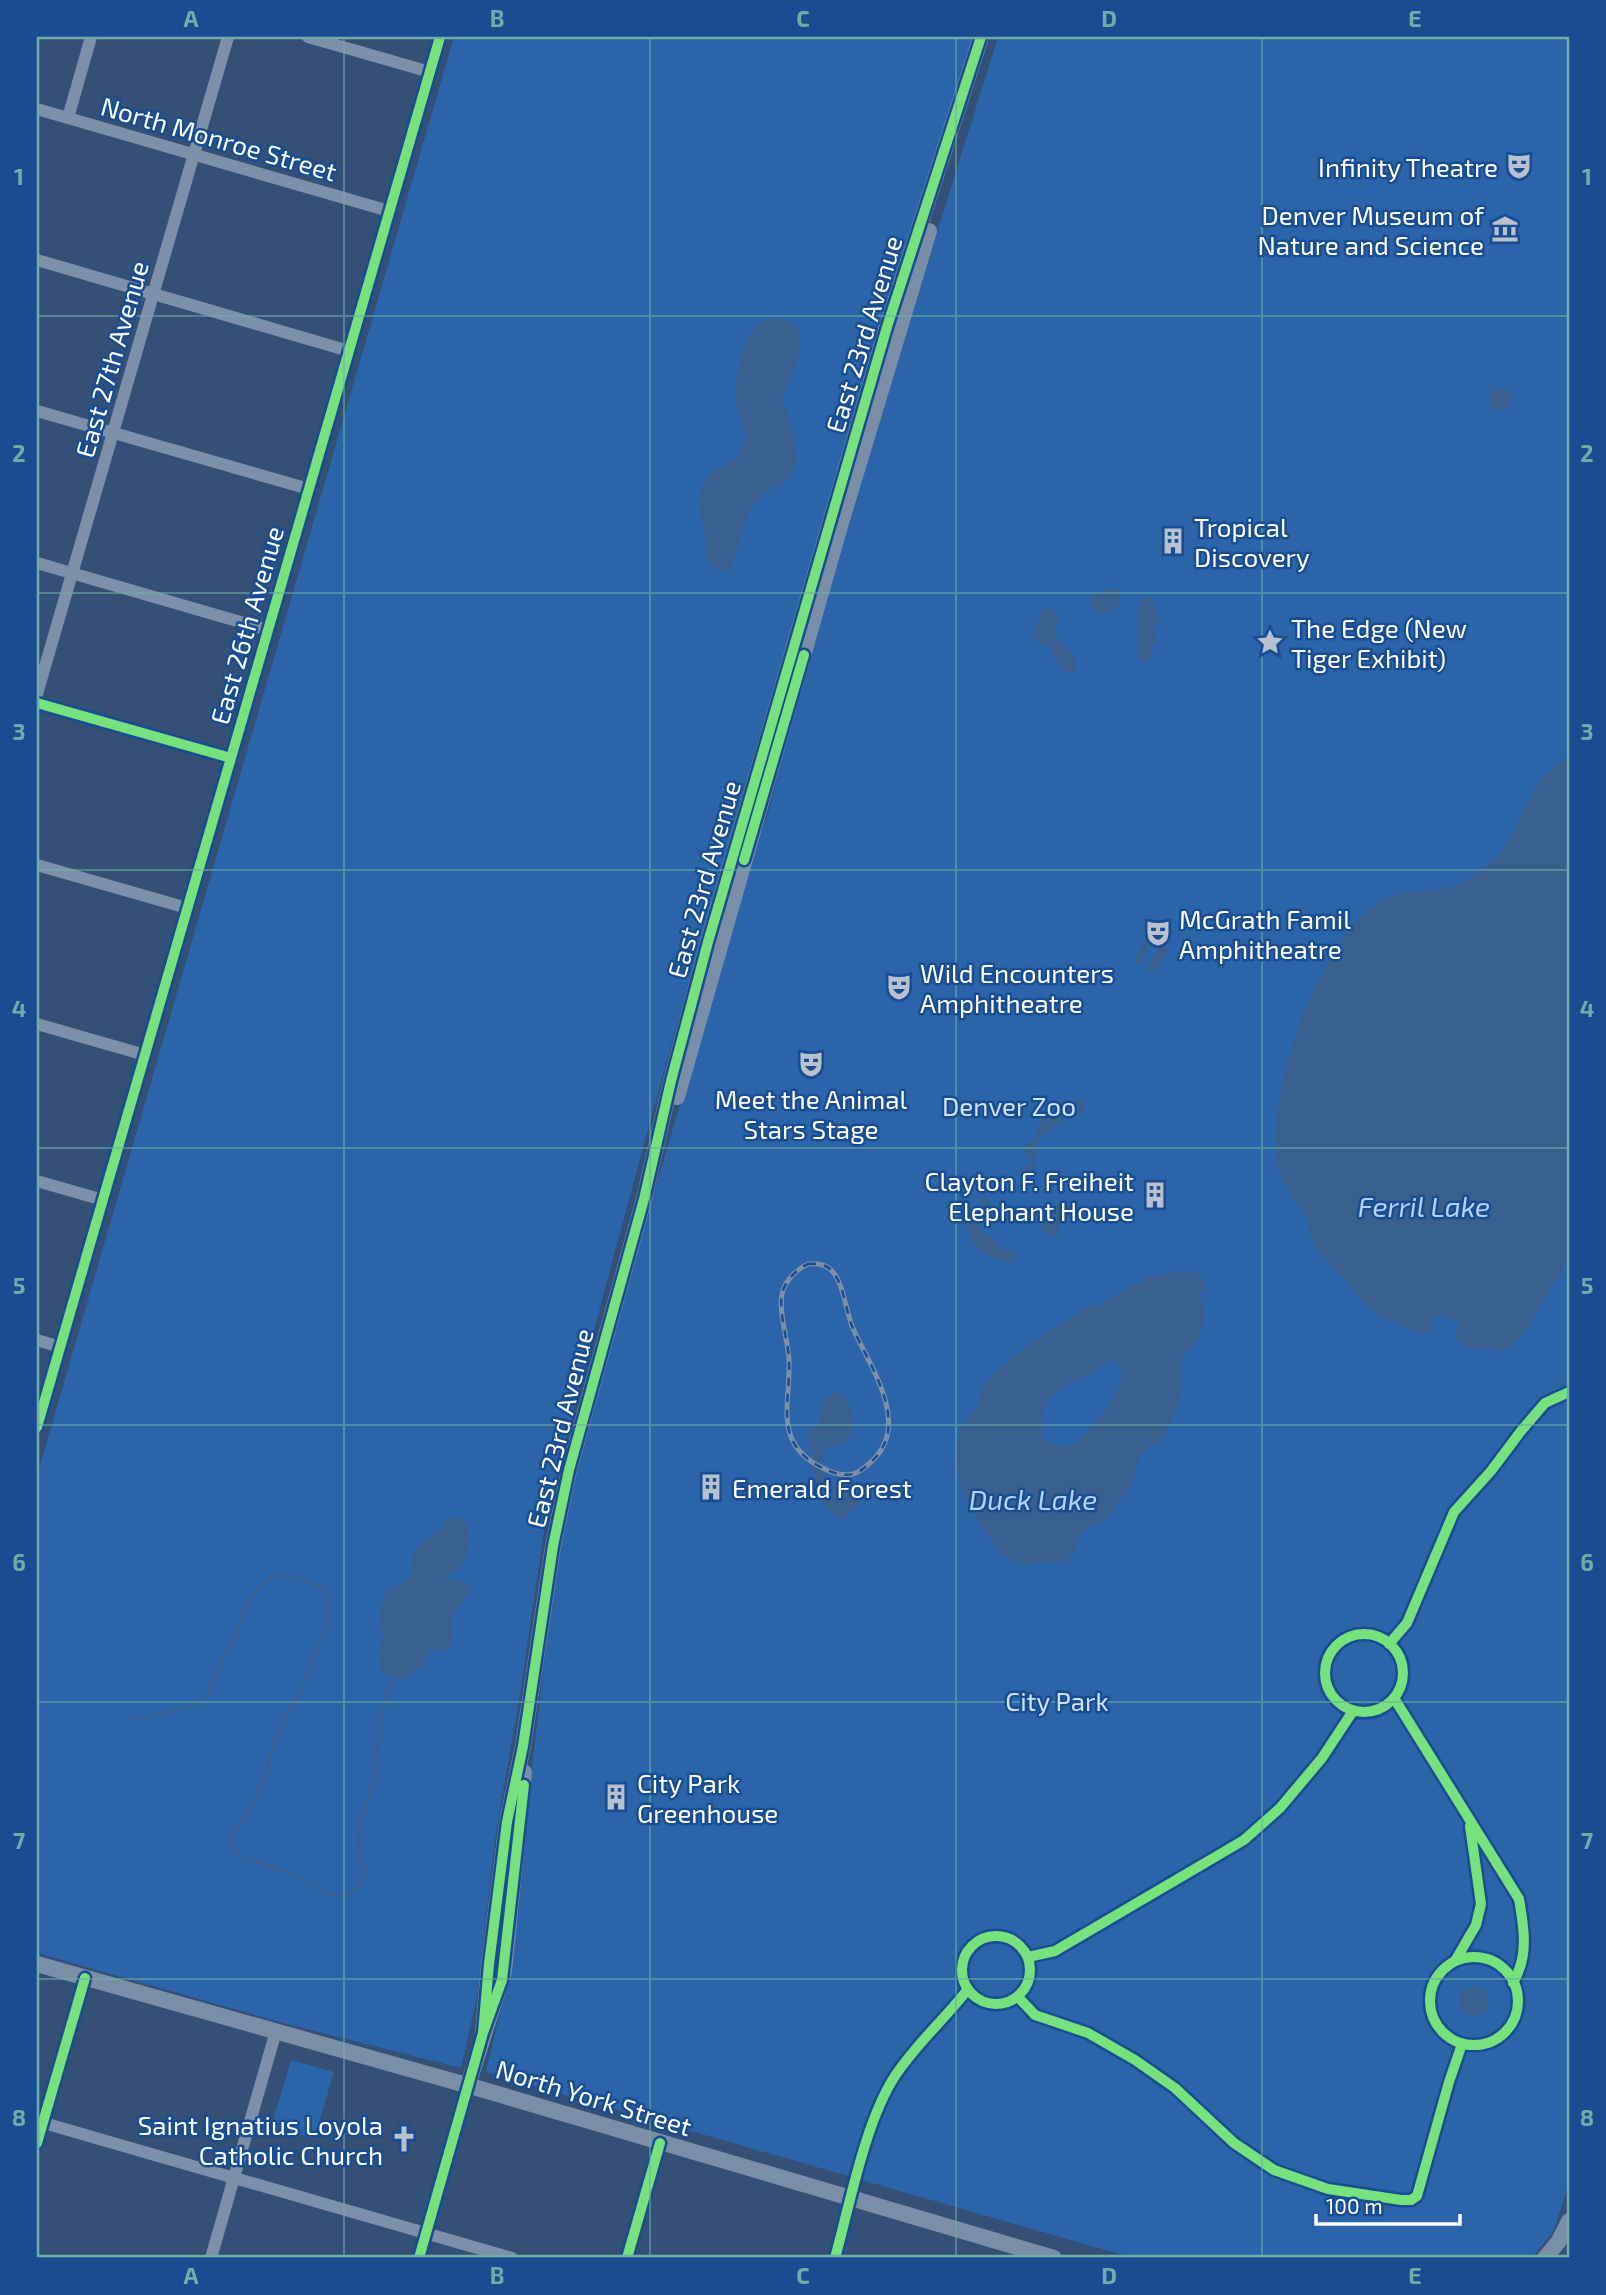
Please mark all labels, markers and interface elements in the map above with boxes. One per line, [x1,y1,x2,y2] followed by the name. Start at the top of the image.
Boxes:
[183,4,199,32] text: A
[490,4,504,32] text: B
[796,4,810,32] text: C
[1101,4,1117,32] text: D
[1408,4,1422,32] text: E
[98,89,341,187] street label: North Monroe Street
[1318,151,1498,182] place label: Infinity Theatre
[1504,151,1534,181] theatre icon: Infinity Theatre
[14,162,24,190] text: 1
[1582,162,1592,190] text: 1
[1257,199,1485,260] place label: Denver Museum of Nature and Science
[1490,214,1520,244] museum icon: Denver Museum of Nature and Science
[818,232,908,436] street label: East 23rd Avenue
[68,257,154,461] street label: East 27th Avenue
[12,439,26,467] text: 2
[1580,439,1594,467] text: 2
[1194,511,1310,572] place label: Tropical Discovery
[203,522,289,728] street label: East 26th Avenue
[1158,526,1188,556] building icon: Tropical Discovery
[1291,612,1467,673] place label: The Edge (New Tiger Exhibit)
[1255,627,1285,657] place icon: The Edge (New Tiger Exhibit)
[12,717,26,745] text: 3
[1580,717,1594,745] text: 3
[660,777,746,981] street label: East 23rd Avenue
[1179,903,1351,964] place label: McGrath Famil Amphitheatre
[1143,918,1173,948] theatre icon: McGrath Famil Amphitheatre
[920,957,1114,1018] place label: Wild Encounters Amphitheatre
[884,972,914,1002] theatre icon: Wild Encounters Amphitheatre
[12,994,26,1022] text: 4
[1580,994,1594,1022] text: 4
[796,1049,826,1079] theatre icon: Meet the Animal Stars Stage
[715,1083,908,1144] place label: Meet the Animal Stars Stage
[942,1090,1076,1121] park label: Denver Zoo
[925,1165,1134,1226] place label: Clayton F. Freiheit Elephant House
[1140,1180,1170,1210] building icon: Clayton F. Freiheit Elephant House
[1358,1189,1490,1223] water label: Ferril Lake
[13,1271,25,1299] text: 5
[1581,1271,1593,1299] text: 5
[519,1325,599,1531] street label: East 23rd Avenue
[696,1472,726,1502] building icon: Emerald Forest
[732,1472,912,1503] place label: Emerald Forest
[969,1482,1097,1516] water label: Duck Lake
[12,1548,26,1576] text: 6
[1580,1548,1594,1576] text: 6
[1005,1685,1109,1716] park label: City Park
[637,1767,778,1828] place label: City Park Greenhouse
[601,1782,631,1812] building icon: City Park Greenhouse
[13,1826,25,1854] text: 7
[1581,1826,1593,1854] text: 7
[492,2053,696,2142] street label: North York Street
[12,2103,26,2131] text: 8
[1580,2103,1594,2131] text: 8
[138,2109,383,2170] place label: Saint Ignatius Loyola Catholic Church
[389,2124,419,2154] church icon: Saint Ignatius Loyola Catholic Church
[1316,2183,1459,2227] scale bar
[1326,2193,1383,2218] text: 100 m
[183,2261,199,2289] text: A
[490,2261,504,2289] text: B
[796,2261,810,2289] text: C
[1101,2261,1117,2289] text: D
[1408,2261,1422,2289] text: E

